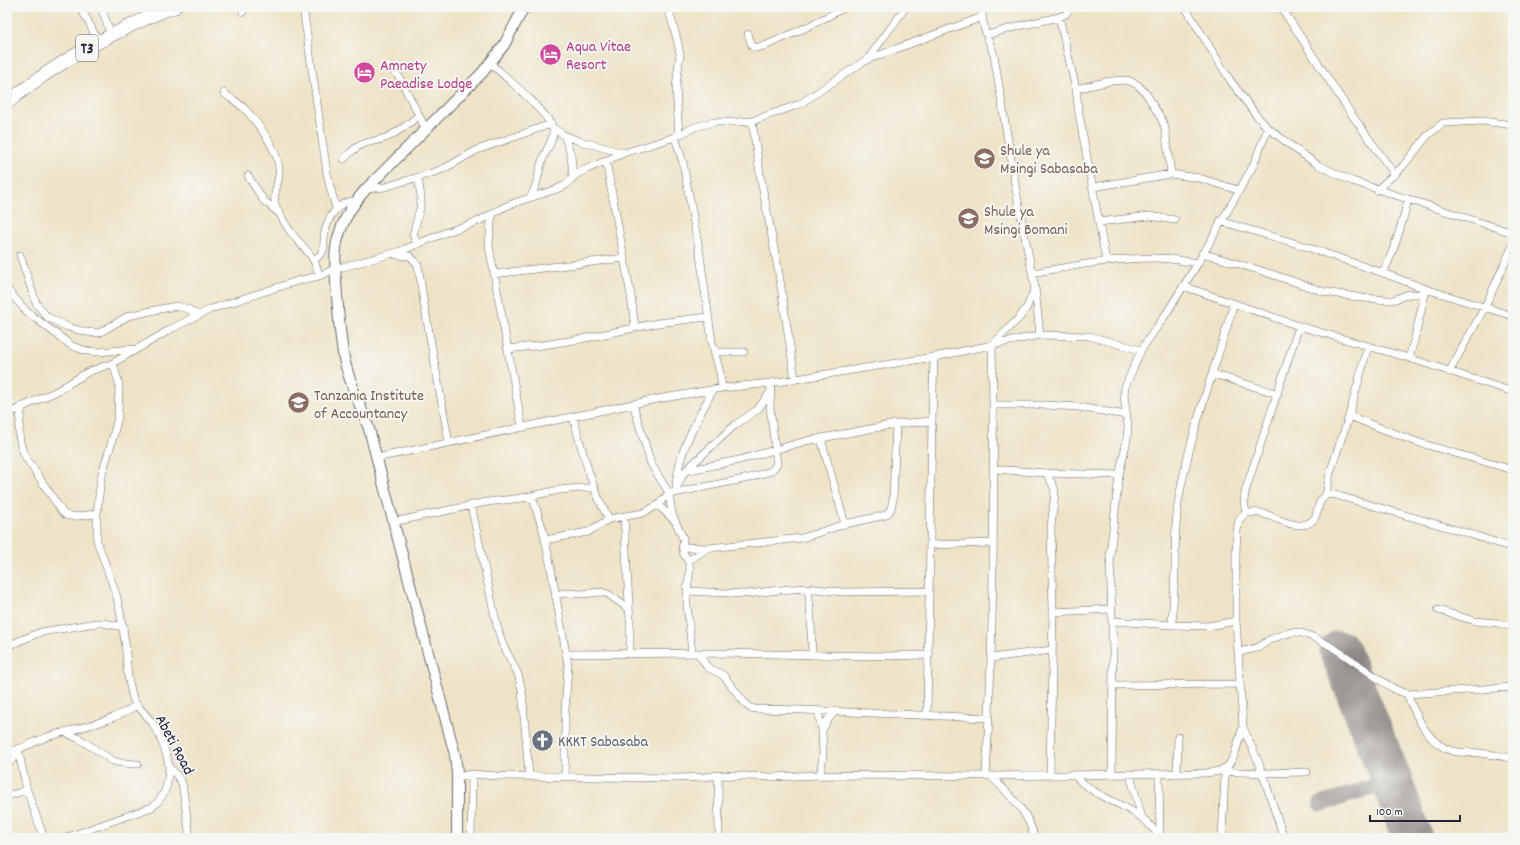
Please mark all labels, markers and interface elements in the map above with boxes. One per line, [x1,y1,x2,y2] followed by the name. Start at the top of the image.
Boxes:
[76,35,98,61] road number: T3
[566,36,631,77] place label: Aqua Vitae Resort
[537,41,563,67] hotel icon: Aqua Vitae Resort
[380,55,472,96] place label: Amnety Paeadise Lodge
[352,60,378,86] hotel icon: Amnety Paeadise Lodge
[1000,140,1098,181] place label: Shule ya Msingi Sabasaba
[971,145,997,171] school or university icon: Shule ya Msingi Sabasaba
[984,201,1068,242] place label: Shule ya Msingi Bomani
[956,206,982,232] school or university icon: Shule ya Msingi Bomani
[314,385,424,426] place label: Tanzania Institute of Accountancy
[285,390,311,416] school or university icon: Tanzania Institute of Accountancy
[148,711,199,779] street label: Abeti Road
[529,727,555,753] church icon: KKKT Sabasaba
[558,731,648,754] place label: KKKT Sabasaba
[1370,797,1460,823] scale bar
[1376,804,1403,821] text: 100 m

